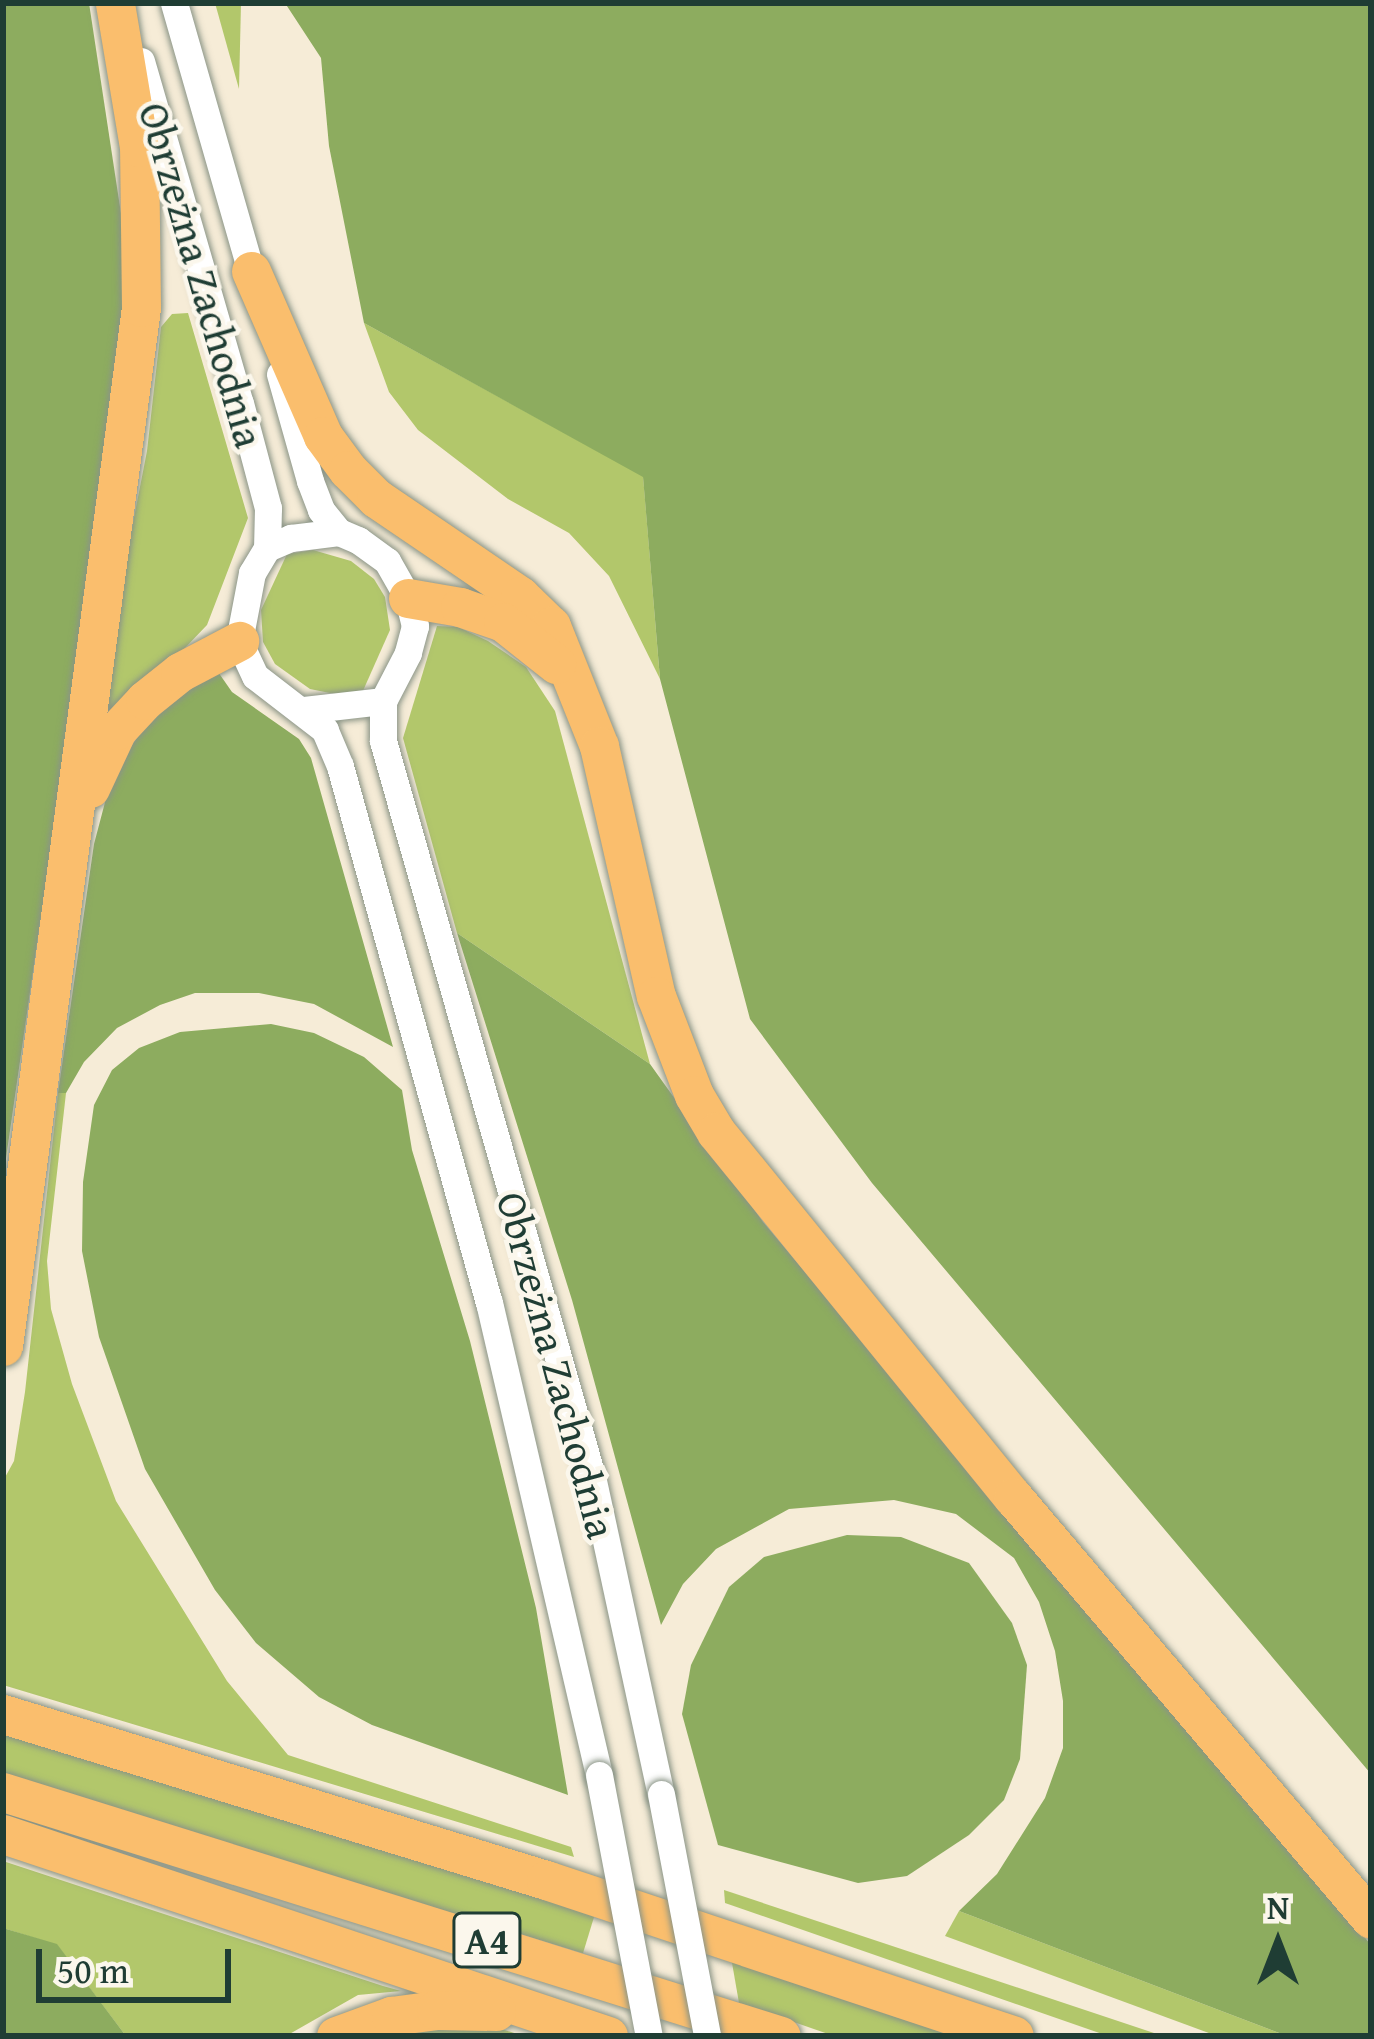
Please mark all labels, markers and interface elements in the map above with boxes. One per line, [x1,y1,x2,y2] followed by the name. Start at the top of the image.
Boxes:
[129,97,275,453] street label: Obrzeżna Zachodnia
[487,1186,627,1544] street label: Obrzeżna Zachodnia
[1218,1883,1338,2003] north arrow
[1267,1883,1289,1931] text: N
[451,1907,523,1973] road number: A4
[42,1925,237,1999] scale bar
[57,1943,129,1996] text: 50 m

